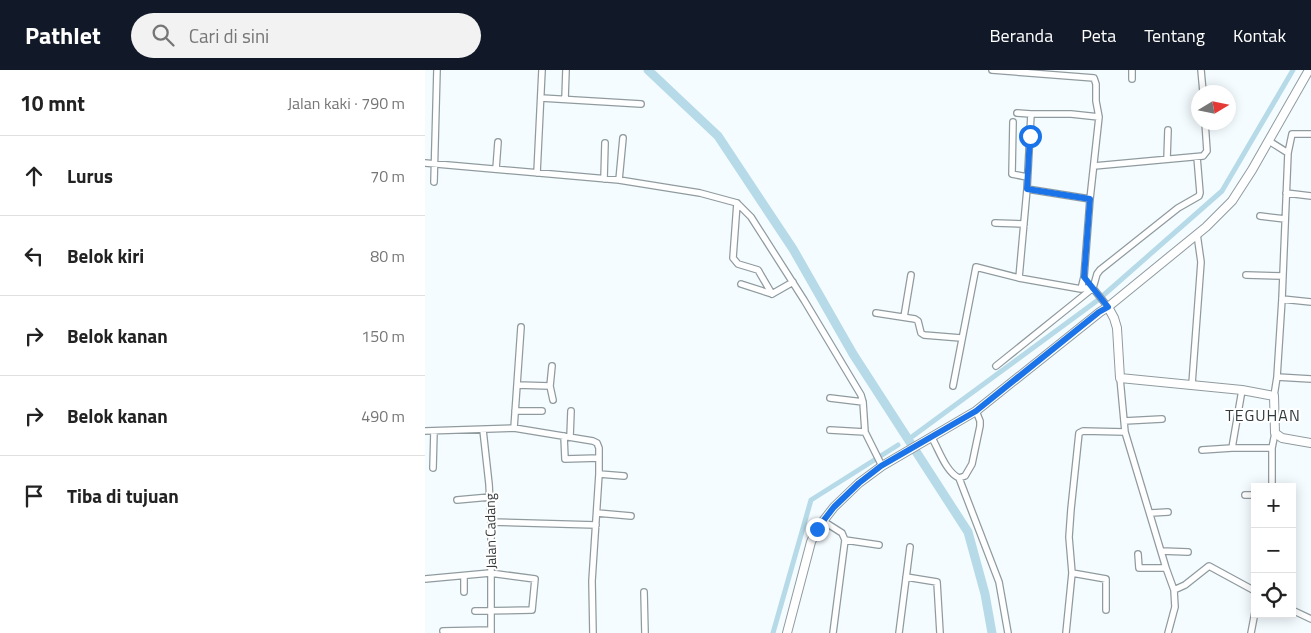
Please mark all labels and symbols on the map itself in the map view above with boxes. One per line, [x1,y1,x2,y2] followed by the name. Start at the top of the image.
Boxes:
[1191,85,1236,130] north arrow
[1019,125,1042,148] route start
[1225,403,1301,427] district label: TEGUHAN
[479,493,501,569] street label: Jalan Cadang
[806,518,829,541] route end

